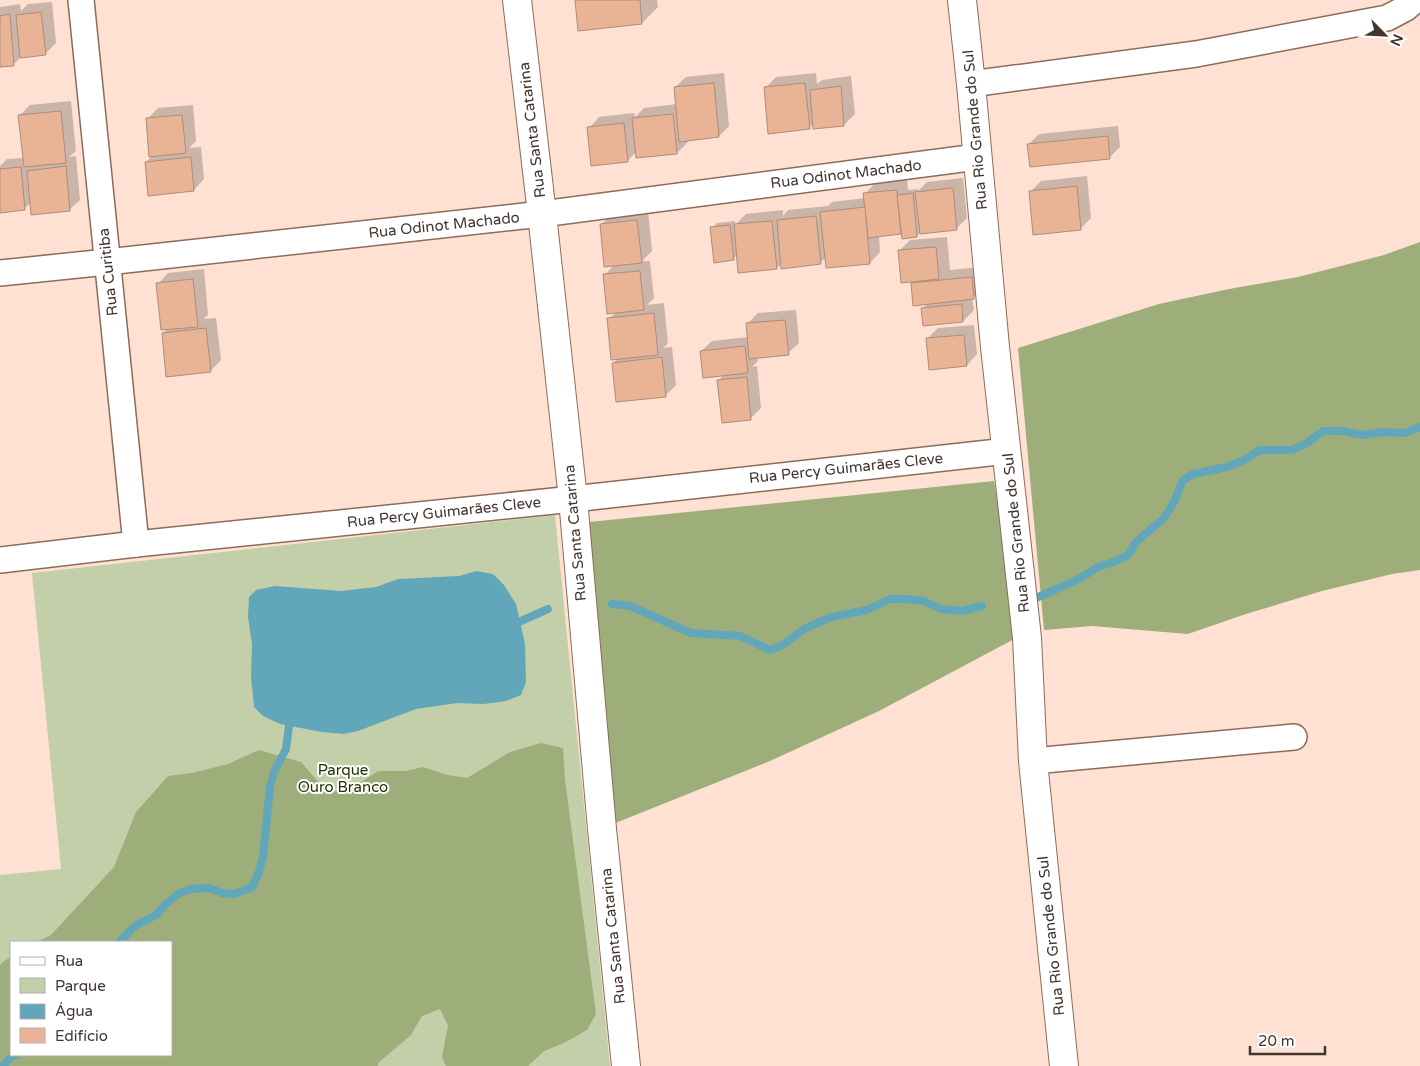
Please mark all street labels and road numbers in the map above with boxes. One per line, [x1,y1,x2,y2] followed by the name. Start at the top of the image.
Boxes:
[959,49,991,211] street label: Rua Rio Grande do Sul
[515,61,549,199] street label: Rua Santa Catarina
[769,156,923,192] street label: Rua Odinot Machado
[367,208,521,242] street label: Rua Odinot Machado
[94,227,122,317] street label: Rua Curitiba
[748,449,944,487] street label: Rua Percy Guimarães Cleve
[999,452,1033,614] street label: Rua Rio Grande do Sul
[560,464,590,602] street label: Rua Santa Catarina
[346,493,542,531] street label: Rua Percy Guimarães Cleve
[1034,855,1068,1017] street label: Rua Rio Grande do Sul
[597,867,629,1005] street label: Rua Santa Catarina

